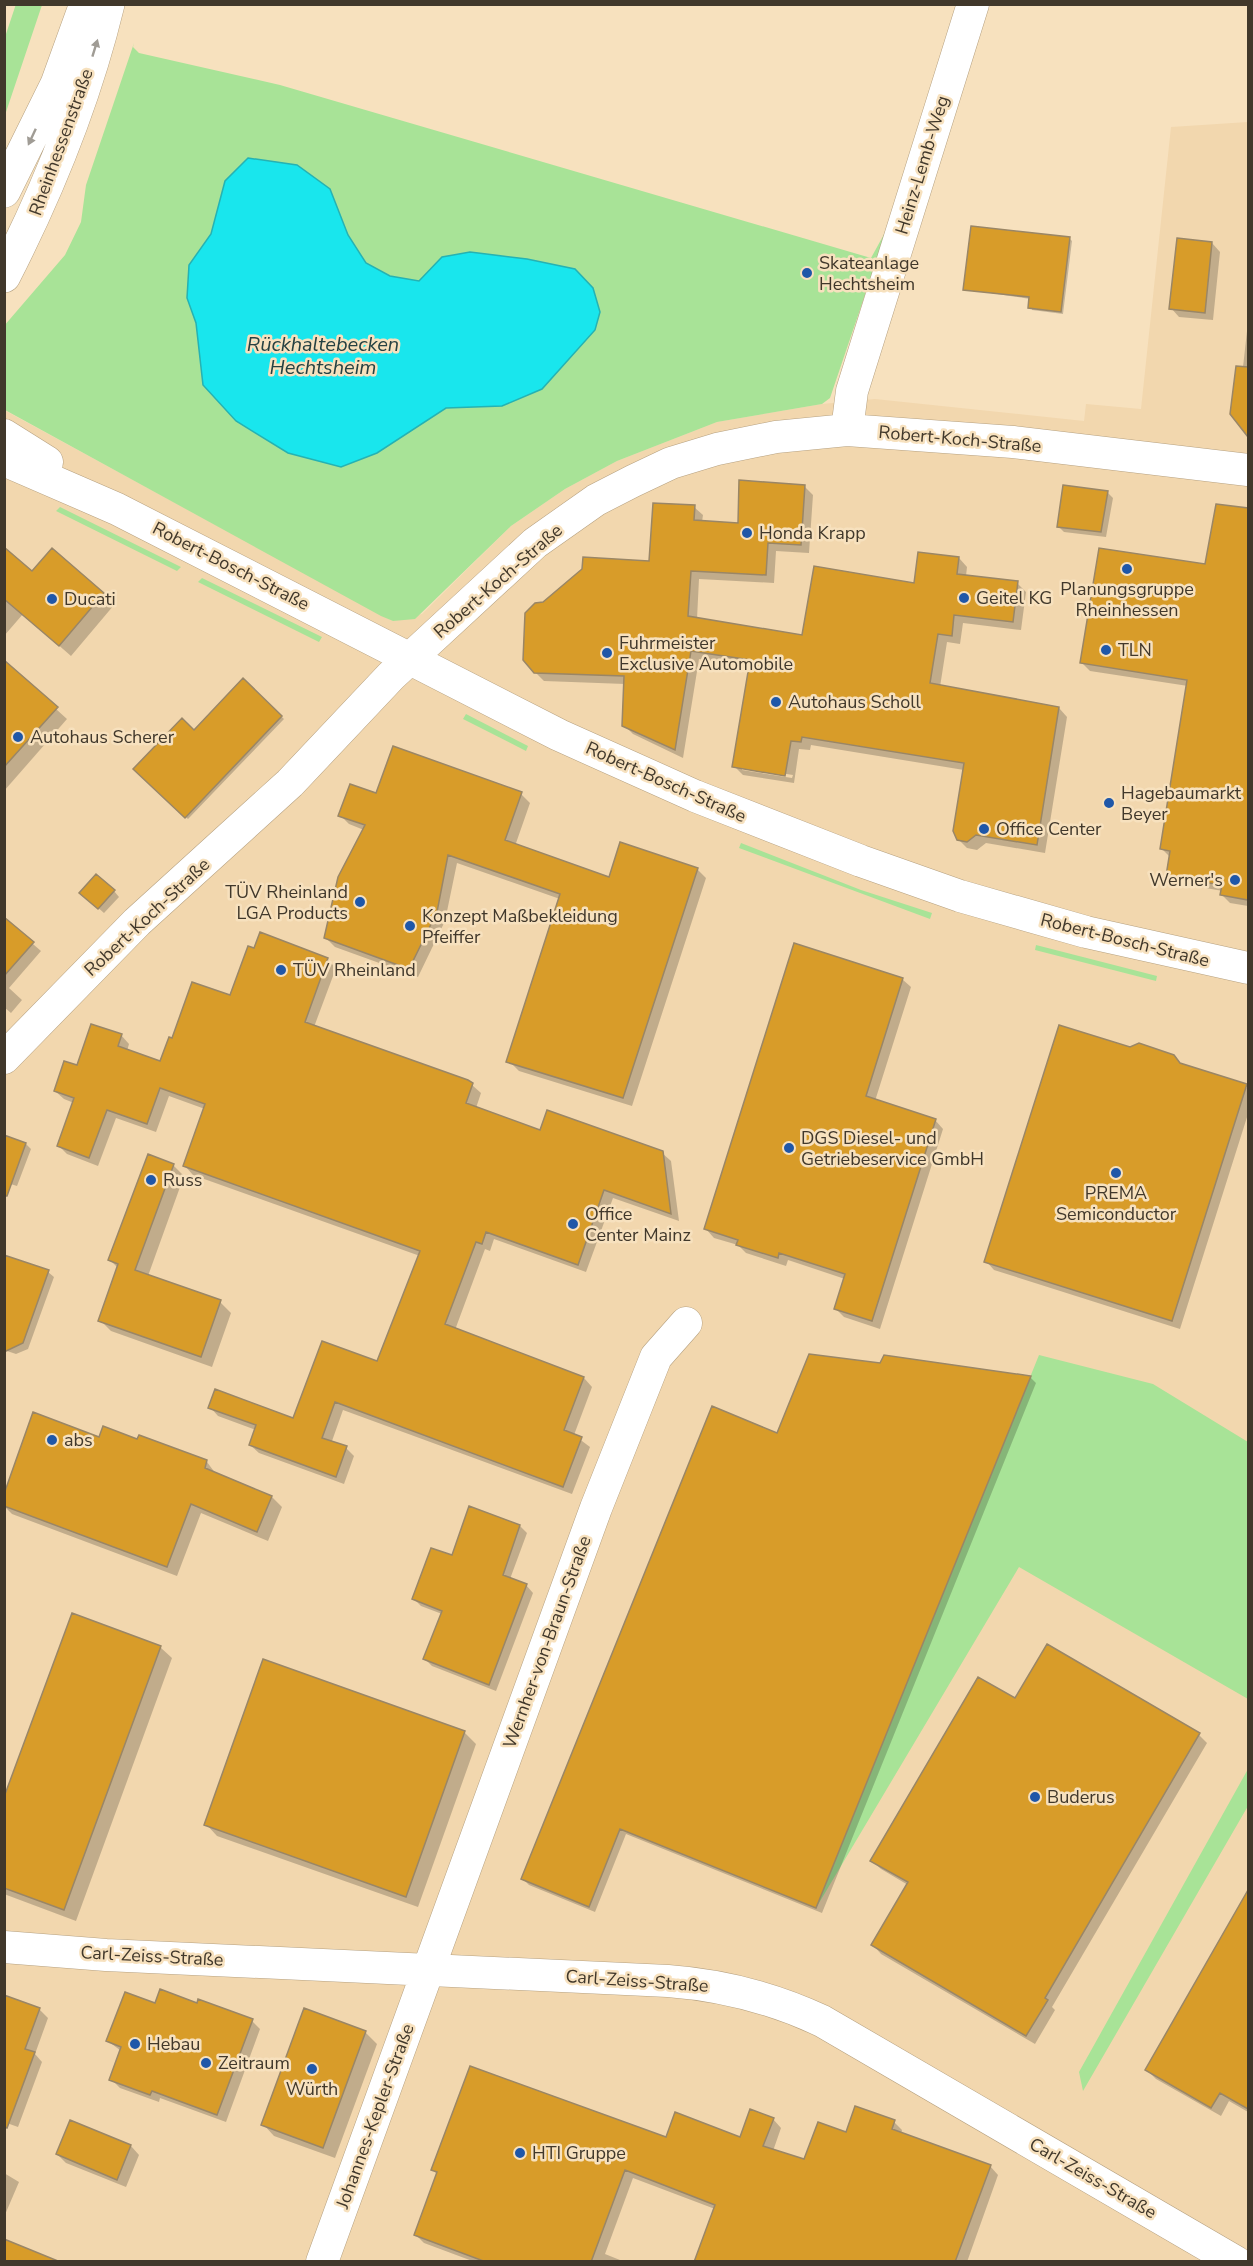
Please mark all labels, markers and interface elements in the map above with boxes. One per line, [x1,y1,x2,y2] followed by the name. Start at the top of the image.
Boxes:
[91,39,100,57] one-way arrow
[23,65,99,219] street label: Rheinhessenstraße
[889,93,955,237] street label: Heinz-Lemb-Weg
[27,128,36,145] one-way arrow
[819,251,919,296] place label: Skateanlage Hechtsheim
[800,266,814,280] marker: Skateanlage Hechtsheim
[247,331,399,381] water label: Rückhaltebecken Hechtsheim
[878,420,1042,458] street label: Robert-Koch-Straße
[148,516,314,616] street label: Robert-Bosch-Straße
[428,518,568,644] street label: Robert-Koch-Straße
[759,521,866,545] place label: Honda Krapp
[740,526,754,540] marker: Honda Krapp
[1120,562,1134,576] marker: Planungsgruppe Rheinhessen
[1060,577,1194,622] place label: Planungsgruppe Rheinhessen
[976,586,1052,610] place label: Geitel KG
[64,587,116,611] place label: Ducati
[957,591,971,605] marker: Geitel KG
[45,592,59,606] marker: Ducati
[619,631,793,676] place label: Fuhrmeister Exclusive Automobile
[1118,638,1152,662] place label: TLN
[1099,643,1113,657] marker: TLN
[600,646,614,660] marker: Fuhrmeister Exclusive Automobile
[788,690,922,714] place label: Autohaus Scholl
[769,695,783,709] marker: Autohaus Scholl
[30,725,175,749] place label: Autohaus Scherer
[11,730,25,744] marker: Autohaus Scherer
[582,736,750,828] street label: Robert-Bosch-Straße
[1121,781,1242,826] place label: Hagebaumarkt Beyer
[1102,796,1116,810] marker: Hagebaumarkt Beyer
[996,817,1102,841] place label: Office Center
[977,822,991,836] marker: Office Center
[79,853,215,981] street label: Robert-Koch-Straße
[1149,868,1223,892] place label: Werner's
[1228,873,1242,887] marker: Werner's
[225,880,348,925] place label: TÜV Rheinland LGA Products
[353,895,367,909] marker: TÜV Rheinland LGA Products
[422,904,618,949] place label: Konzept Maßbekleidung Pfeiffer
[1038,907,1212,973] street label: Robert-Bosch-Straße
[403,919,417,933] marker: Konzept Maßbekleidung Pfeiffer
[293,958,416,982] place label: TÜV Rheinland
[274,963,288,977] marker: TÜV Rheinland
[801,1126,984,1171] place label: DGS Diesel- und Getriebeservice GmbH
[782,1141,796,1155] marker: DGS Diesel- und Getriebeservice GmbH
[1109,1166,1123,1180] marker: PREMA Semiconductor
[163,1168,202,1192] place label: Russ
[144,1173,158,1187] marker: Russ
[1056,1181,1177,1226] place label: PREMA Semiconductor
[585,1202,691,1247] place label: Office Center Mainz
[566,1217,580,1231] marker: Office Center Mainz
[64,1428,93,1452] place label: abs
[45,1433,59,1447] marker: abs
[497,1532,597,1752] street label: Wernher-von-Braun-Straße
[1047,1785,1115,1809] place label: Buderus
[1028,1790,1042,1804] marker: Buderus
[80,1940,224,1972] street label: Carl-Zeiss-Straße
[565,1964,709,1998] street label: Carl-Zeiss-Straße
[330,2020,420,2213] street label: Johannes-Kepler-Straße
[147,2032,200,2056] place label: Hebau
[128,2037,142,2051] marker: Hebau
[218,2051,290,2075] place label: Zeitraum
[199,2056,213,2070] marker: Zeitraum
[305,2062,319,2076] marker: Würth
[286,2077,338,2101] place label: Würth
[1025,2132,1161,2224] street label: Carl-Zeiss-Straße
[532,2141,626,2165] place label: HTI Gruppe
[513,2146,527,2160] marker: HTI Gruppe

